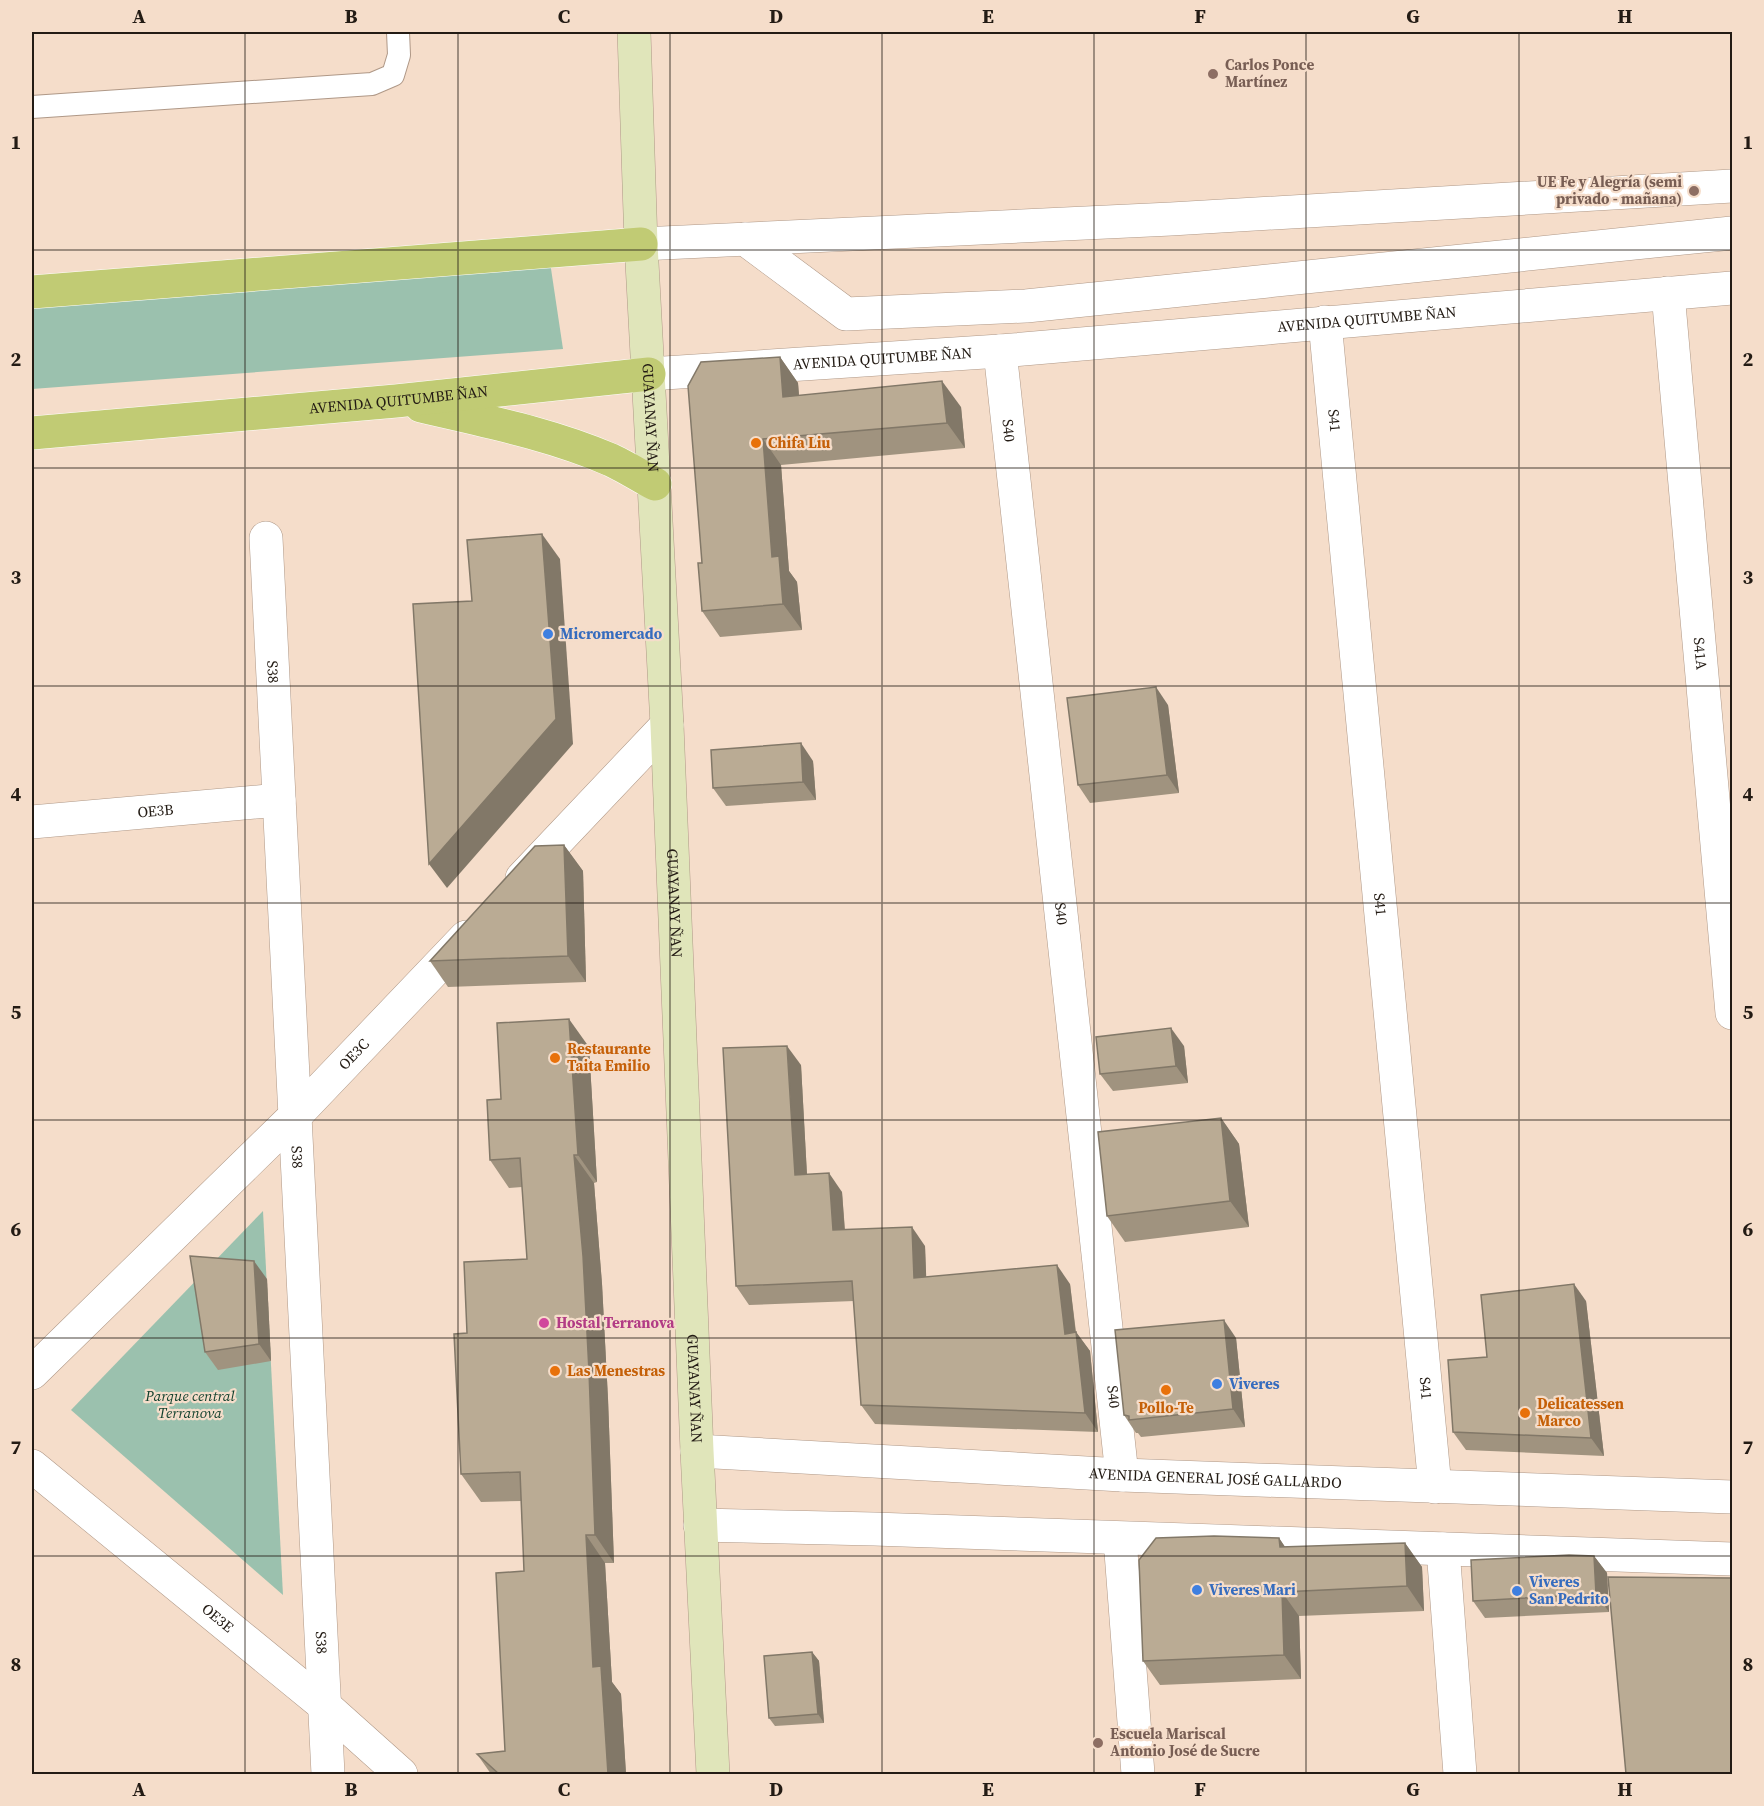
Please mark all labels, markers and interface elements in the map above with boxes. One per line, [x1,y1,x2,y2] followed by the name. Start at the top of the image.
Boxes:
[132,2,146,30] text: A
[344,2,358,30] text: B
[558,2,570,30] text: C
[769,2,783,30] text: D
[982,2,994,30] text: E
[1194,2,1206,30] text: F
[1406,2,1420,30] text: G
[1617,2,1633,30] text: H
[1225,54,1314,92] place label: Carlos Ponce Martínez
[1206,67,1220,81] marker: Carlos Ponce Martínez
[11,128,21,156] text: 1
[1743,128,1753,156] text: 1
[1537,171,1682,209] place label: UE Fe y Alegría (semi privado - mañana)
[1687,184,1701,198] marker: UE Fe y Alegría (semi privado - mañana)
[1276,301,1457,337] street label: AVENIDA QUITUMBE ÑAN
[792,342,973,375] street label: AVENIDA QUITUMBE ÑAN
[11,345,22,373] text: 2
[1743,345,1754,373] text: 2
[637,363,664,473] street label: GUAYANAY ÑAN
[308,380,489,419] street label: AVENIDA QUITUMBE ÑAN
[1323,408,1346,433] street label: S41
[997,418,1021,443] street label: S40
[768,432,830,453] place label: Chifa Liu
[749,436,763,450] marker: Chifa Liu
[11,563,22,591] text: 3
[1743,563,1754,591] text: 3
[560,623,663,644] place label: Micromercado
[541,627,555,641] marker: Micromercado
[1689,636,1712,671] street label: S41A
[262,660,284,684] street label: S38
[11,780,22,808] text: 4
[1743,780,1754,808] text: 4
[136,798,174,823] street label: OE3B
[662,848,688,958] street label: GUAYANAY ÑAN
[1369,892,1392,917] street label: S41
[1050,901,1073,926] street label: S40
[11,998,22,1026] text: 5
[1743,998,1754,1026] text: 5
[333,1034,374,1074] street label: OE3C
[567,1038,651,1076] place label: Restaurante Taita Emilio
[548,1051,562,1065] marker: Restaurante Taita Emilio
[287,1145,309,1169] street label: S38
[11,1215,22,1243] text: 6
[1743,1215,1754,1243] text: 6
[556,1312,675,1333] place label: Hostal Terranova
[537,1316,551,1330] marker: Hostal Terranova
[682,1334,708,1444] street label: GUAYANAY ÑAN
[567,1360,665,1381] place label: Las Menestras
[548,1364,562,1378] marker: Las Menestras
[1229,1373,1280,1394] place label: Viveres
[1415,1376,1438,1401] street label: S41
[1210,1377,1224,1391] marker: Viveres
[1159,1383,1173,1397] marker: Pollo-Te
[1102,1384,1126,1409] street label: S40
[144,1385,236,1423] park label: Parque central Terranova
[1537,1393,1624,1431] place label: Delicatessen Marco
[1138,1397,1194,1418] place label: Pollo-Te
[1518,1406,1532,1420] marker: Delicatessen Marco
[11,1433,22,1461] text: 7
[1743,1433,1754,1461] text: 7
[1088,1462,1342,1493] street label: AVENIDA GENERAL JOSÉ GALLARDO
[1529,1571,1609,1609] place label: Viveres San Pedrito
[1209,1579,1296,1600] place label: Viveres Mari
[1190,1583,1204,1597] marker: Viveres Mari
[1510,1584,1524,1598] marker: Viveres San Pedrito
[197,1598,239,1637] street label: OE3E
[311,1631,333,1654] street label: S38
[11,1650,21,1678] text: 8
[1743,1650,1753,1678] text: 8
[1110,1723,1260,1761] place label: Escuela Mariscal Antonio José de Sucre
[1091,1736,1105,1750] marker: Escuela Mariscal Antonio José de Sucre
[132,1775,146,1803] text: A
[344,1775,358,1803] text: B
[558,1775,570,1803] text: C
[769,1775,783,1803] text: D
[982,1775,994,1803] text: E
[1194,1775,1206,1803] text: F
[1406,1775,1420,1803] text: G
[1617,1775,1633,1803] text: H

